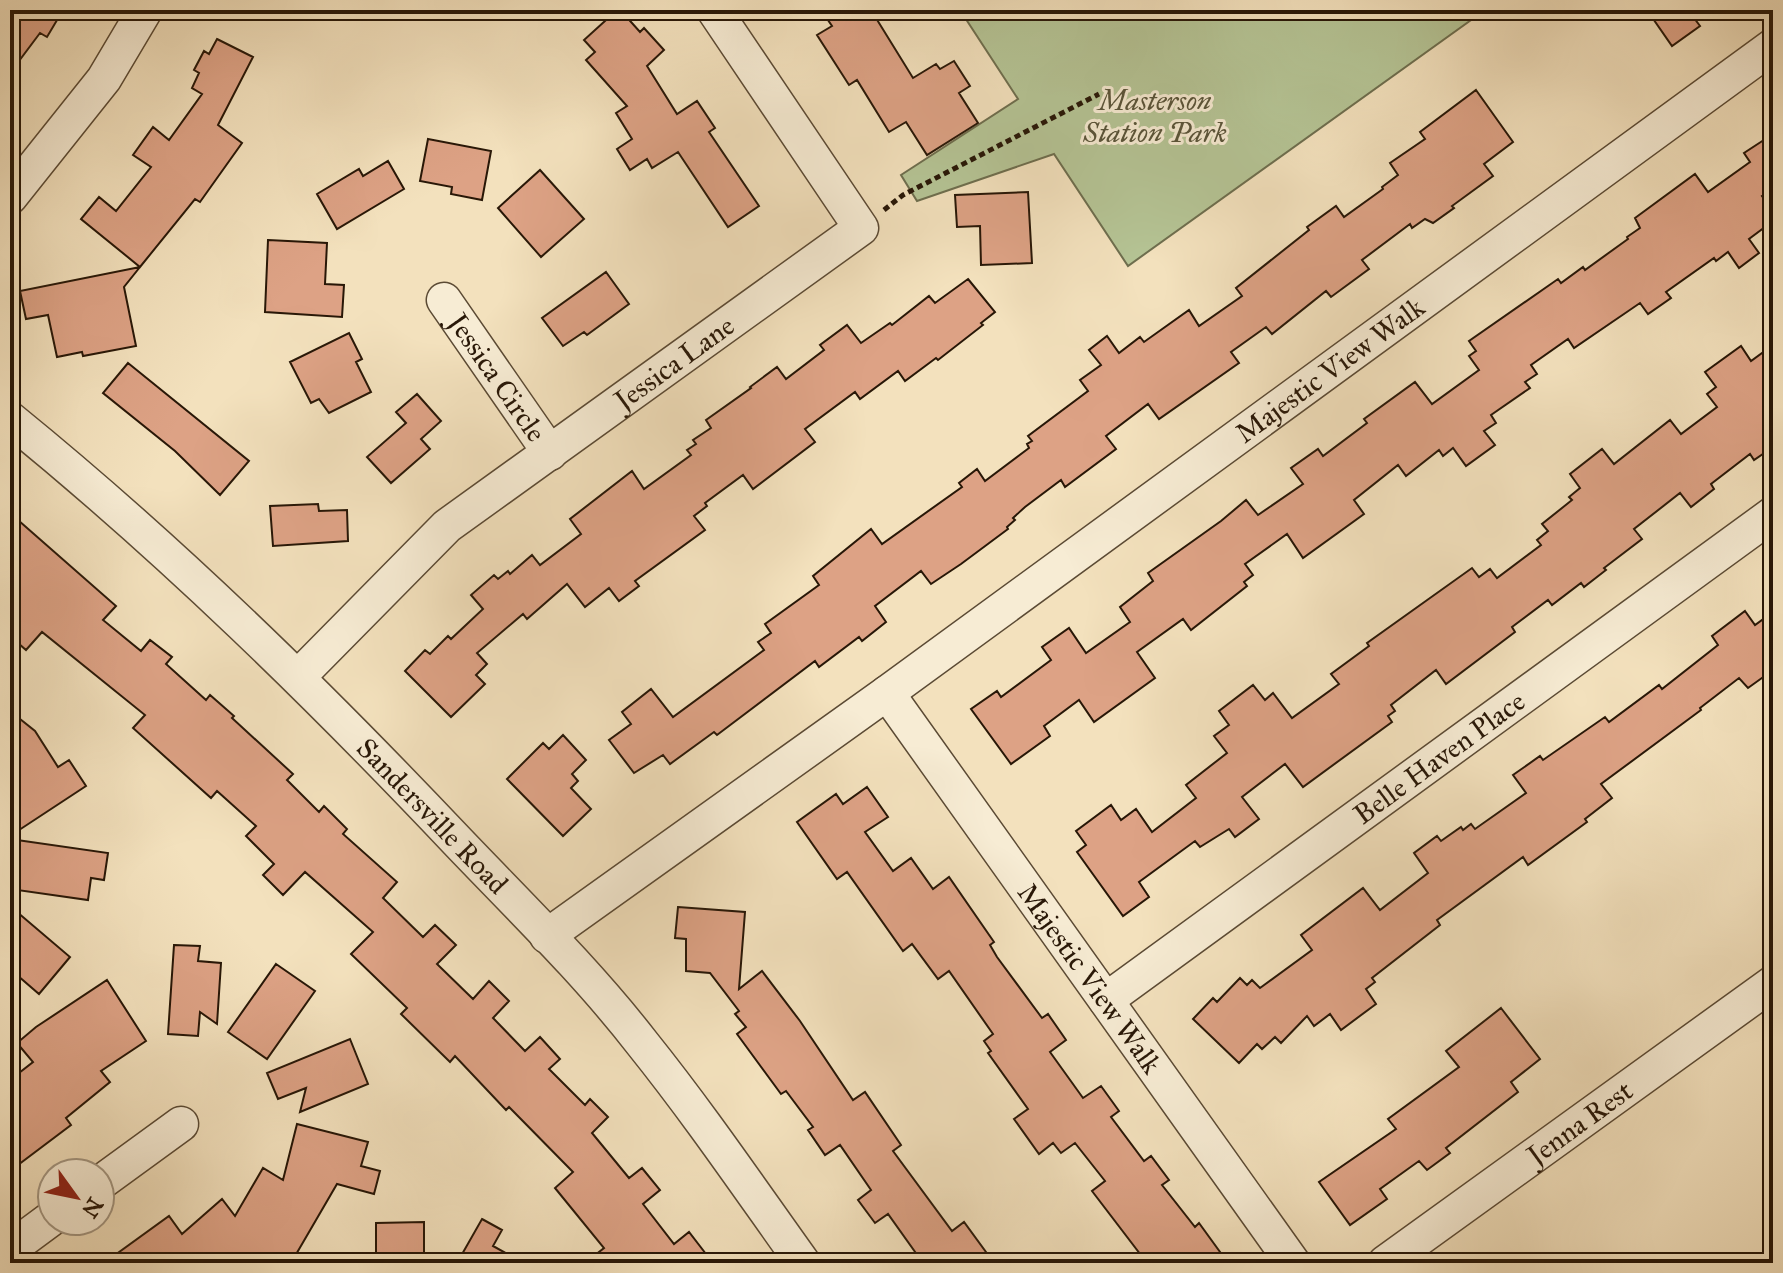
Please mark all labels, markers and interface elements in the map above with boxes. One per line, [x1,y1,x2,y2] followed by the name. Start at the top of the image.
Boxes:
[1082,83,1227,150] park label: Masterson Station Park
[1229,290,1431,451] street label: Majestic View Walk
[439,304,554,448] street label: Jessica Circle
[605,308,741,420] street label: Jessica Lane
[1347,684,1532,832] street label: Belle Haven Place
[349,731,515,901] street label: Sandersville Road
[1010,876,1169,1080] street label: Majestic View Walk
[1518,1073,1640,1175] street label: Jenna Rest
[36,1157,116,1237] north arrow
[76,1192,109,1223] text: N

